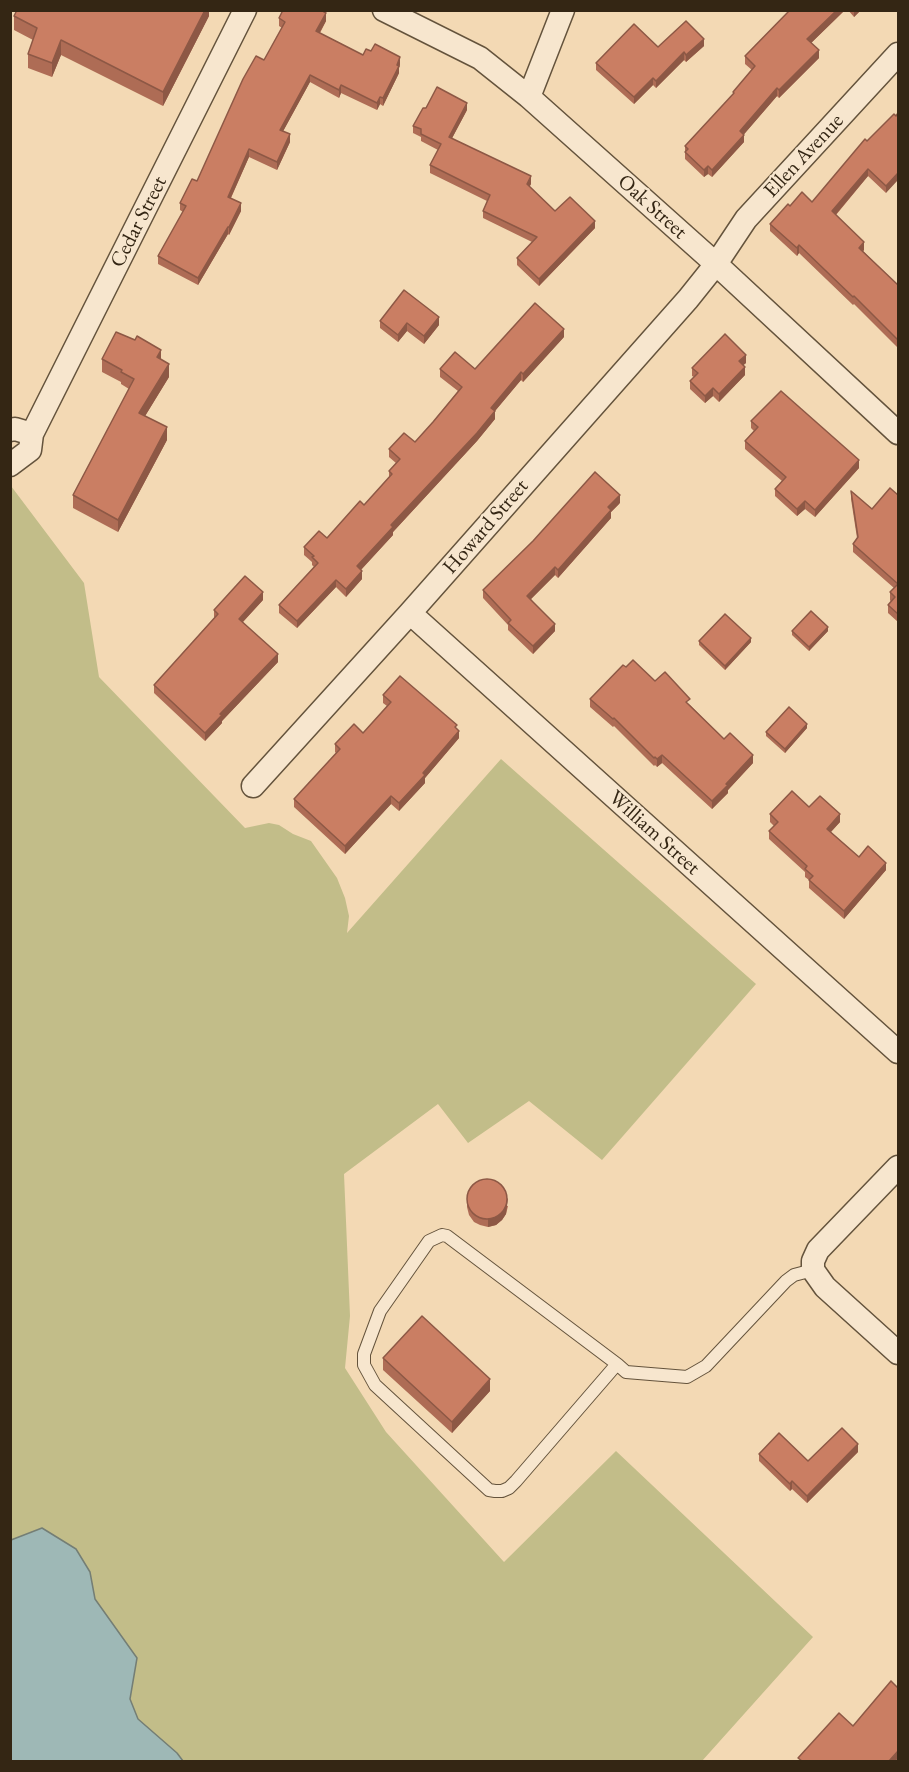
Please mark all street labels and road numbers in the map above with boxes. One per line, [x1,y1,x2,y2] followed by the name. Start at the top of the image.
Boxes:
[759,109,849,203] street label: Ellen Avenue
[612,169,692,245] street label: Oak Street
[105,172,173,272] street label: Cedar Street
[438,474,534,580] street label: Howard Street
[603,785,705,881] street label: William Street

